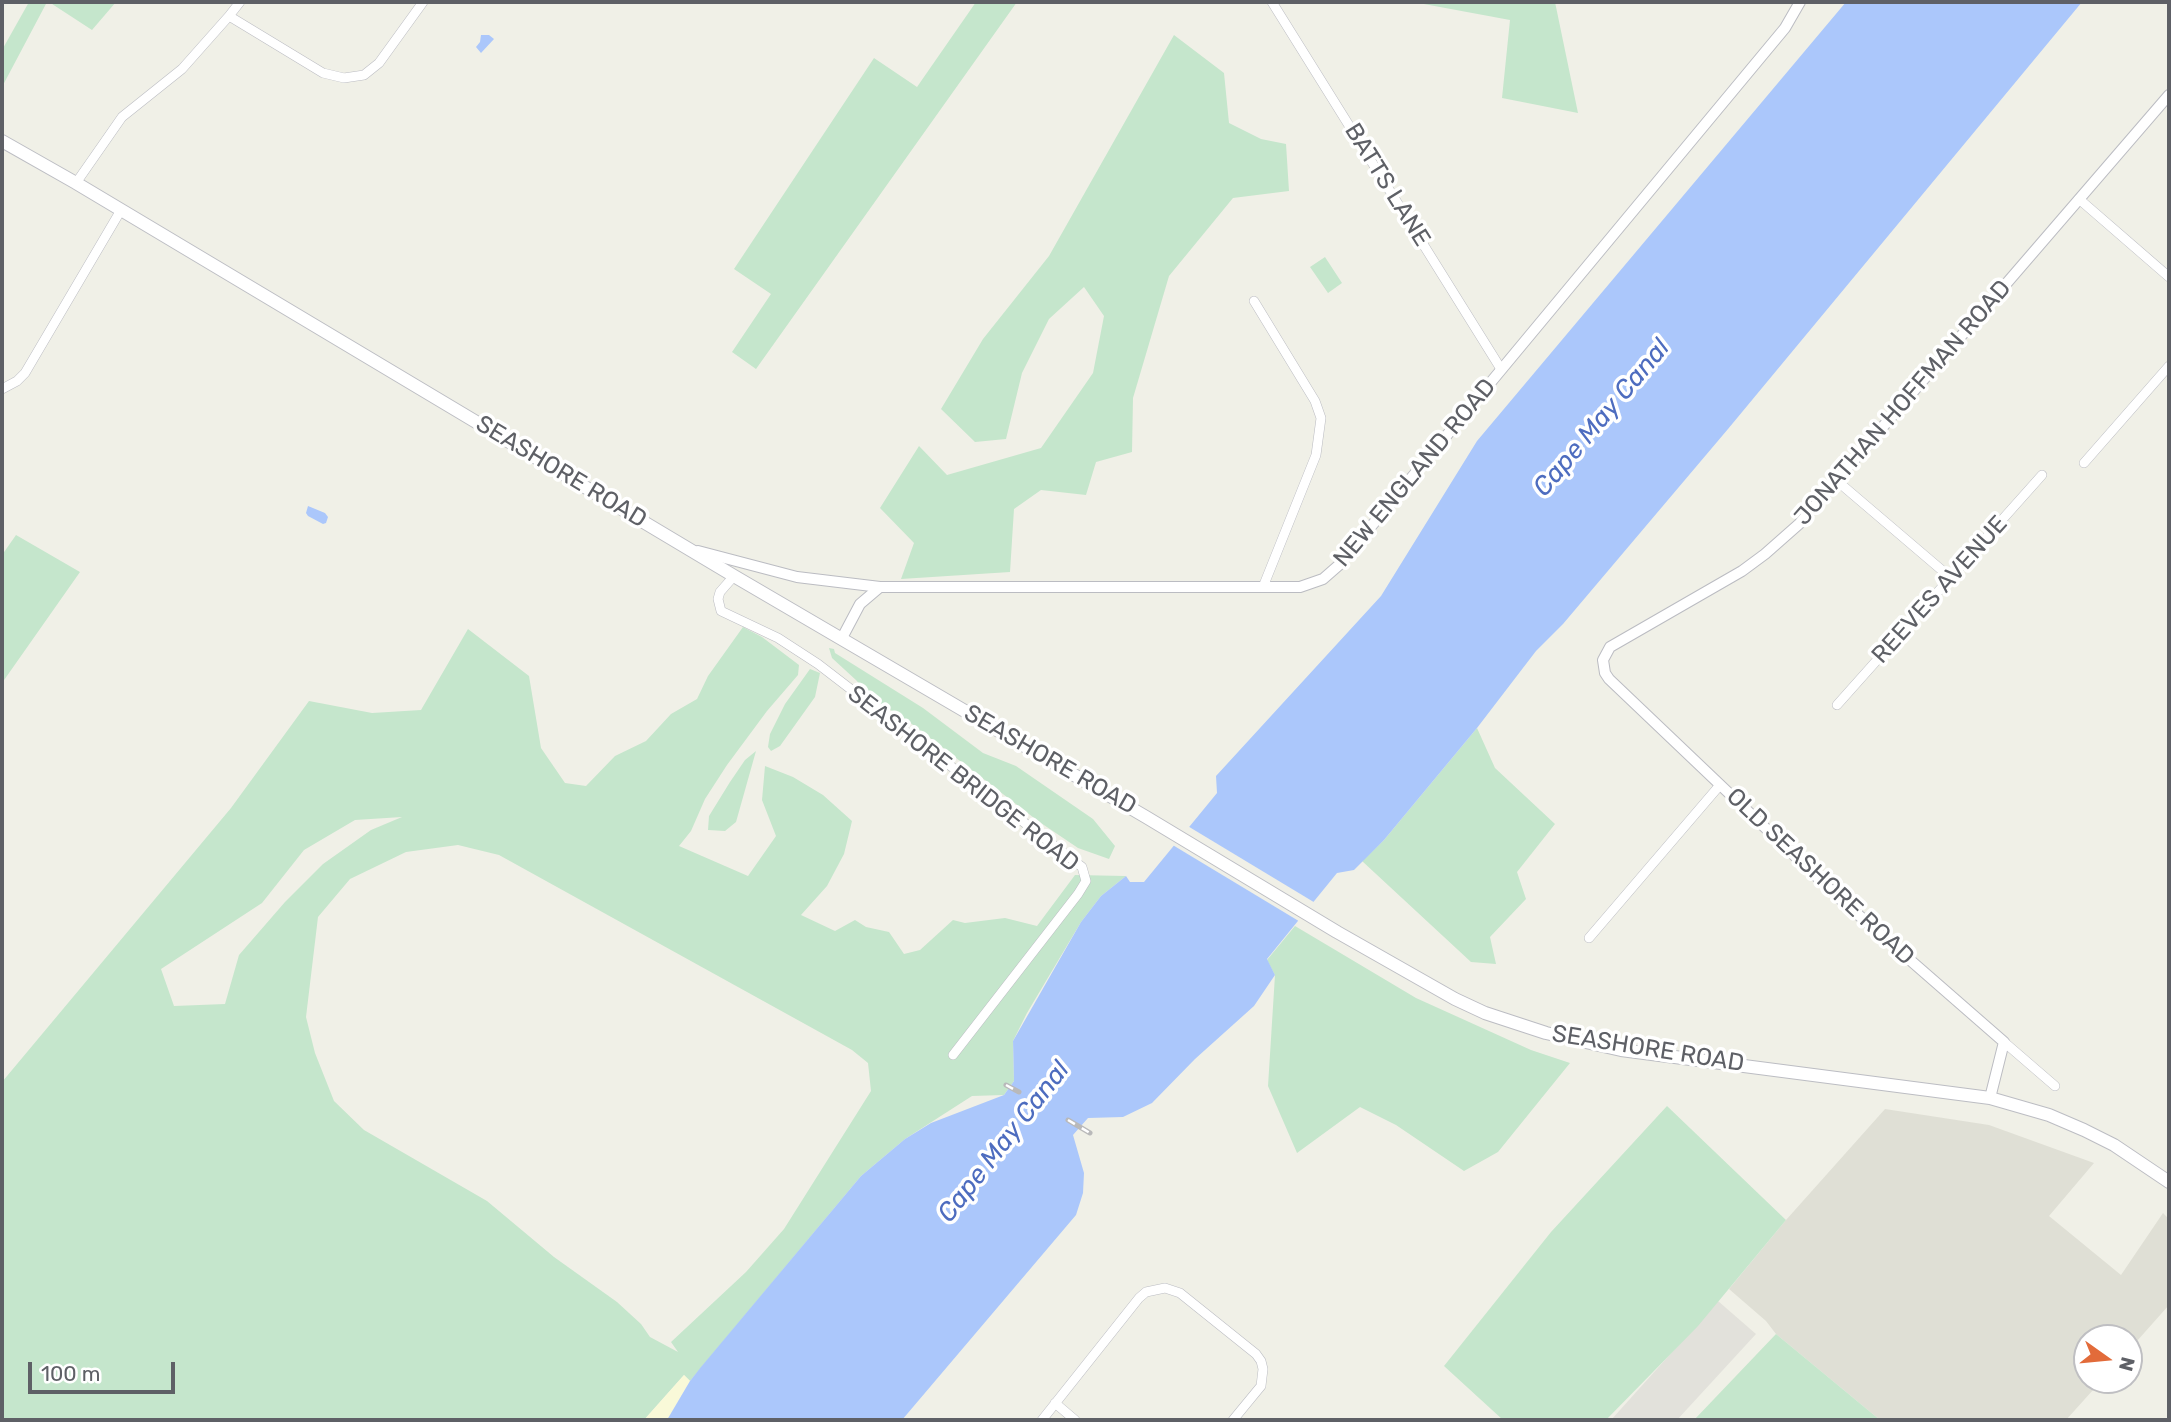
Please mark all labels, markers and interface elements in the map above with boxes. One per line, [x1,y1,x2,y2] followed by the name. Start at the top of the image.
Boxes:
[1338,118,1436,252] street label: BATTS LANE
[1789,275,2017,531] street label: JONATHAN HOFFMAN ROAD
[1527,333,1677,503] water label: Cape May Canal
[1328,373,1502,573] street label: NEW ENGLAND ROAD
[470,410,652,534] street label: SEASHORE ROAD
[1866,510,2014,670] street label: REEVES AVENUE
[842,680,1084,878] street label: SEASHORE BRIDGE ROAD
[959,699,1141,821] street label: SEASHORE ROAD
[1720,783,1920,971] street label: OLD SEASHORE ROAD
[1550,1020,1746,1078] street label: SEASHORE ROAD
[931,1055,1077,1229] water label: Cape May Canal
[2073,1324,2143,1394] north arrow
[32,1348,178,1392] scale bar
[2114,1354,2140,1374] text: N
[41,1361,100,1386] text: 100 m

